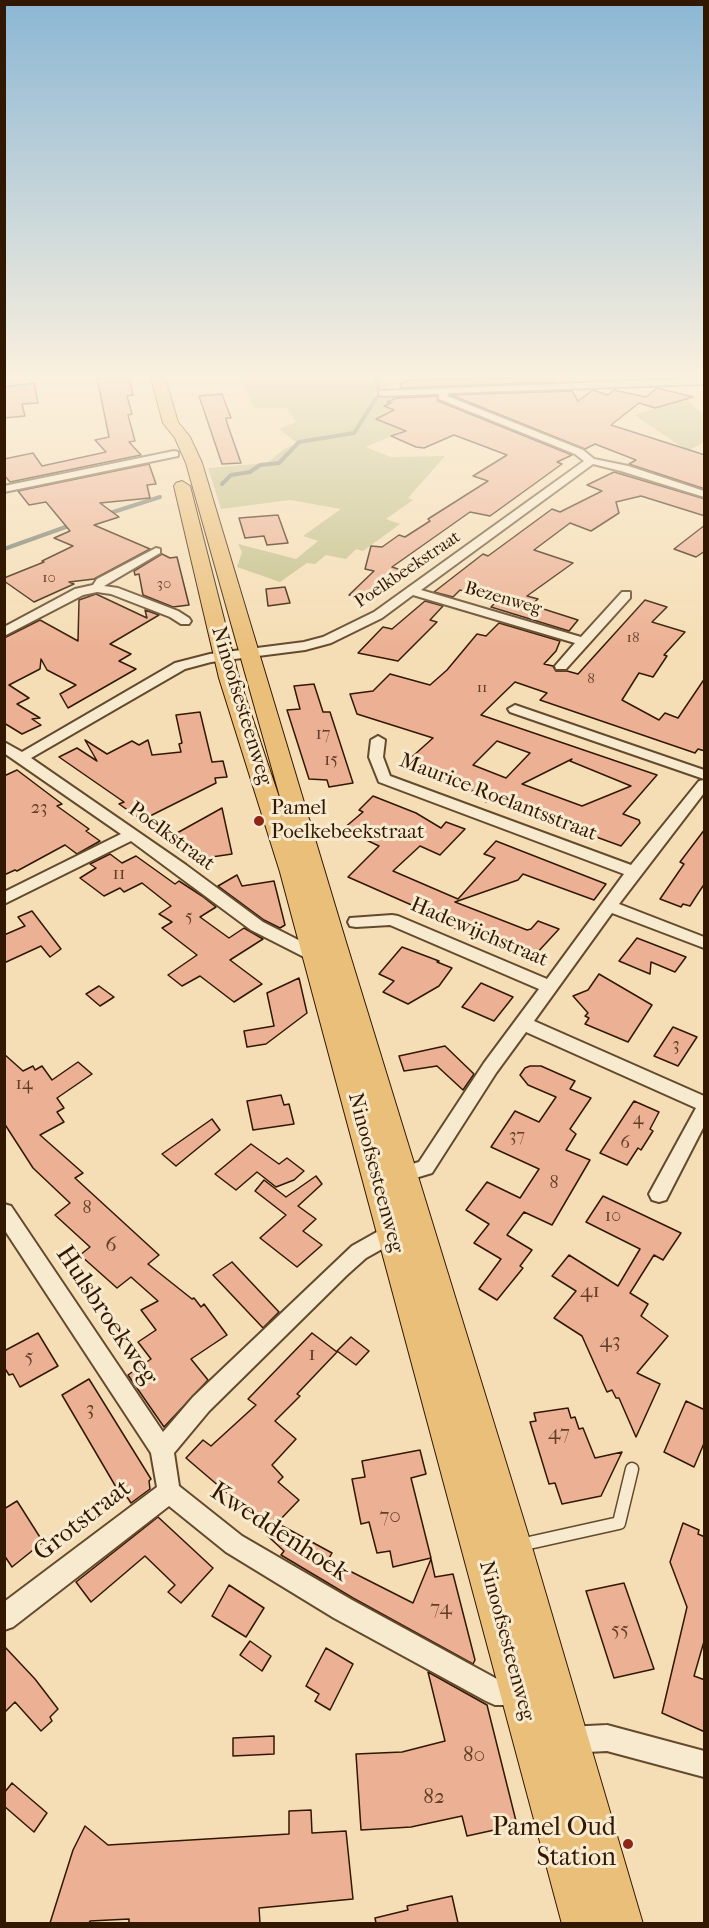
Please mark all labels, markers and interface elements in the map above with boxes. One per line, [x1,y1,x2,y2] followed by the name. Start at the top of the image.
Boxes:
[351,527,465,613] street label: Poelkbeekstraat
[42,569,56,587] house number: 10
[157,575,171,593] house number: 30
[462,578,544,620] street label: Bezenweg
[205,624,277,788] street label: Ninoofsesteenweg
[627,629,639,647] house number: 18
[587,670,595,688] house number: 8
[477,679,487,697] house number: 11
[315,724,331,746] house number: 17
[396,749,600,847] street label: Maurice Roelantsstraat
[324,750,338,772] house number: 15
[271,796,424,846] place label: Pamel Poelkebeekstraat
[123,797,219,877] street label: Poelkstraat
[31,798,47,820] house number: 23
[252,814,266,828] marker: Pamel Poelkebeekstraat
[113,864,125,886] house number: 11
[406,893,552,973] street label: Hadewijchstraat
[185,907,193,929] house number: 5
[672,1035,680,1057] house number: 3
[15,1074,33,1096] house number: 14
[341,1090,409,1256] street label: Ninoofsesteenweg
[633,1109,643,1131] house number: 4
[509,1126,525,1148] house number: 37
[620,1133,630,1155] house number: 6
[549,1173,559,1195] house number: 8
[82,1198,92,1220] house number: 8
[605,1206,621,1228] house number: 10
[105,1233,117,1259] house number: 6
[48,1240,164,1392] street label: Hulsbroekweg
[580,1279,600,1305] house number: 41
[599,1329,621,1355] house number: 43
[308,1342,316,1368] house number: 1
[24,1345,34,1371] house number: 5
[86,1397,94,1423] house number: 3
[548,1421,570,1447] house number: 47
[28,1473,138,1569] street label: Grotstraat
[204,1477,354,1589] street label: Kweddenhoek
[379,1504,401,1530] house number: 70
[472,1558,540,1724] street label: Ninoofsesteenweg
[430,1596,452,1622] house number: 74
[611,1618,629,1644] house number: 55
[463,1743,485,1769] house number: 80
[423,1785,445,1811] house number: 82
[492,1813,616,1874] place label: Pamel Oud Station
[621,1837,635,1851] marker: Pamel Oud Station

